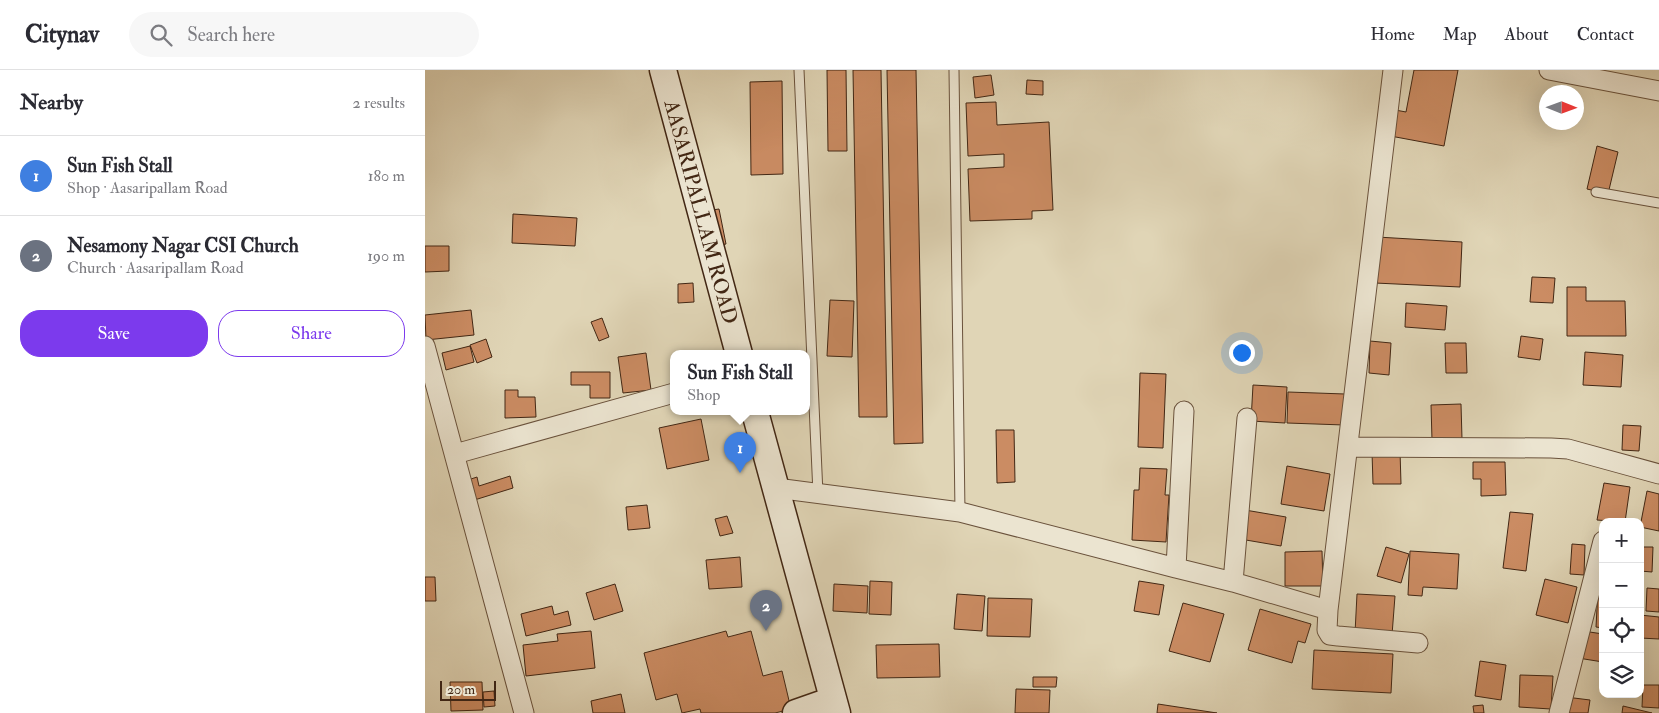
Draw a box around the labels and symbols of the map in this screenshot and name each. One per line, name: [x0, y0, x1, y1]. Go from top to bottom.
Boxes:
north arrow: [1539, 85, 1584, 130]
street label: AASARIPALLAM ROAD: [657, 96, 743, 327]
your location: [1229, 340, 1255, 366]
pin: 1: [724, 432, 756, 473]
pin: 2: [750, 590, 782, 631]
scale bar: [440, 678, 496, 701]

